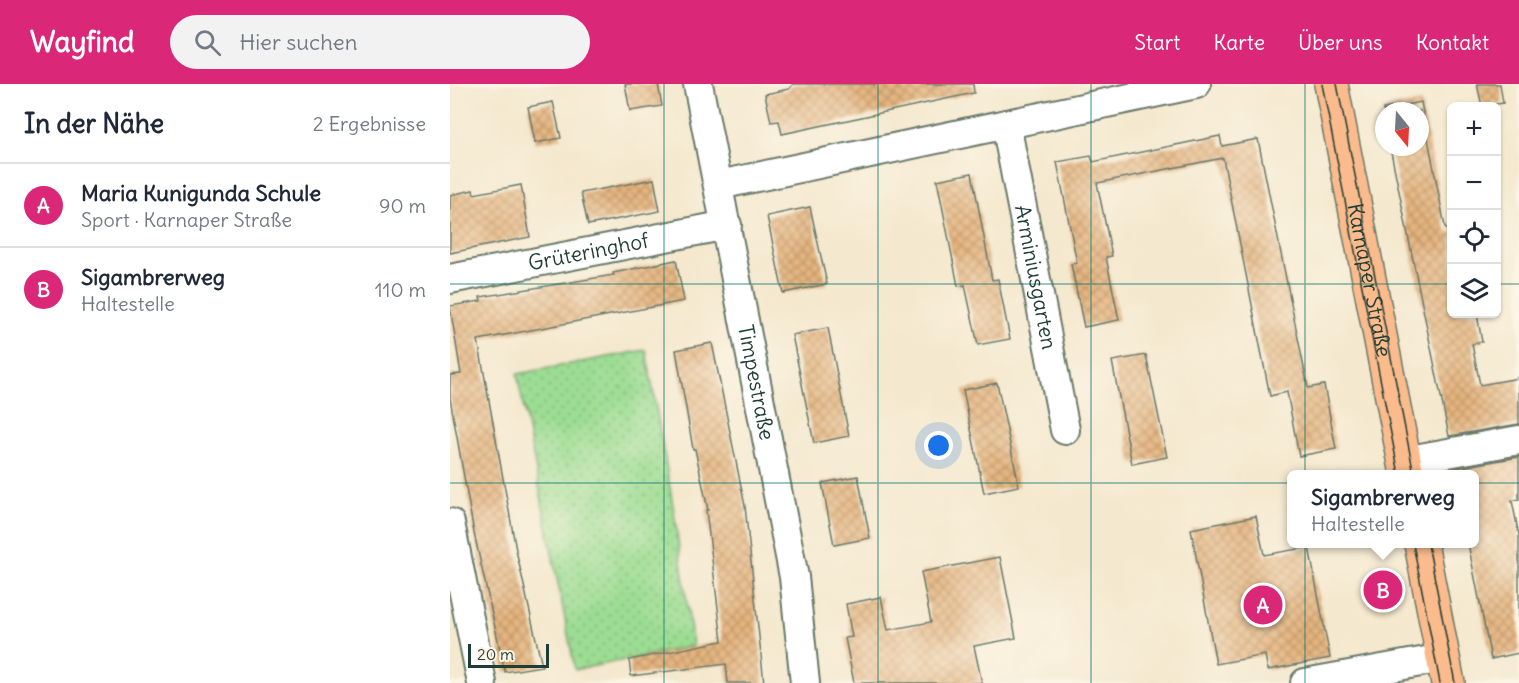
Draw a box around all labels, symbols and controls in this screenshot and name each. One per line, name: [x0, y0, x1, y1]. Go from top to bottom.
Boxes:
search box: [170, 15, 590, 69]
text: Wayfind: [30, 24, 134, 60]
icon: search: [191, 26, 224, 59]
text: Hier suchen: [239, 28, 357, 56]
text: Start: [1134, 29, 1180, 56]
text: Karte: [1213, 29, 1265, 56]
text: Über uns: [1298, 29, 1383, 56]
text: Kontakt: [1416, 29, 1489, 56]
north arrow: [1375, 102, 1429, 156]
map controls: [1447, 102, 1501, 318]
button: +: [1447, 102, 1501, 156]
text: In der Nähe: [24, 107, 164, 140]
text: 2 Ergebnisse: [313, 111, 426, 136]
button: −: [1447, 156, 1501, 210]
text: Maria Kunigunda Schule: [81, 179, 321, 207]
text: A: [37, 193, 50, 218]
text: 90 m: [379, 193, 426, 218]
street label: Karnaper Straße: [1342, 201, 1398, 359]
street label: Arminiusgarten: [1009, 203, 1063, 352]
text: Sport · Karnaper Straße: [81, 207, 292, 232]
button: locate: [1447, 210, 1501, 264]
street label: Grüteringhof: [526, 226, 652, 276]
text: Sigambrerweg: [81, 263, 225, 291]
button: layers: [1447, 264, 1501, 318]
text: B: [37, 277, 50, 302]
text: 110 m: [375, 277, 426, 302]
text: Haltestelle: [81, 291, 175, 316]
street label: Timpestraße: [732, 322, 781, 442]
your location: [924, 431, 953, 460]
popup: [1287, 470, 1479, 548]
text: Sigambrerweg: [1311, 483, 1455, 511]
text: Haltestelle: [1311, 511, 1405, 536]
pin: B: [1364, 568, 1402, 612]
pin: A: [1244, 582, 1282, 628]
scale bar: [468, 641, 549, 668]
text: 20 m: [477, 644, 514, 664]

